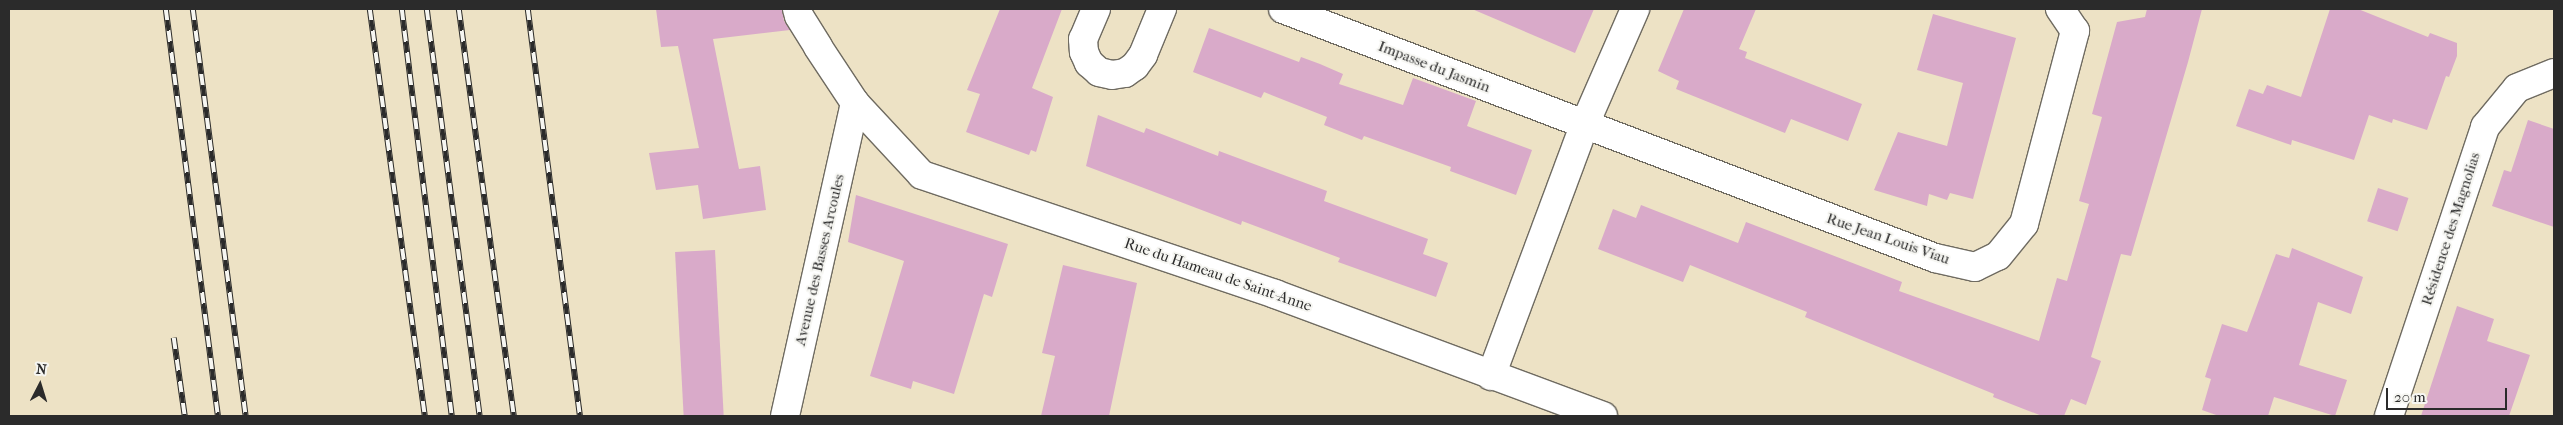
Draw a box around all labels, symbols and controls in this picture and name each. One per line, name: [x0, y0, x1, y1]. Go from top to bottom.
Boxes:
street label: Impasse du Jasmin: [1376, 37, 1492, 97]
street label: Résidence des Magnolias: [2418, 150, 2484, 308]
street label: Avenue des Basses Arcoules: [791, 172, 849, 348]
street label: Rue Jean Louis Viau: [1824, 209, 1952, 269]
street label: Rue du Hameau de Saint-Anne: [1122, 234, 1314, 316]
north arrow: [15, 360, 65, 410]
text: N: [35, 361, 47, 378]
scale bar: [2388, 378, 2509, 410]
text: 20 m: [2394, 388, 2426, 406]

